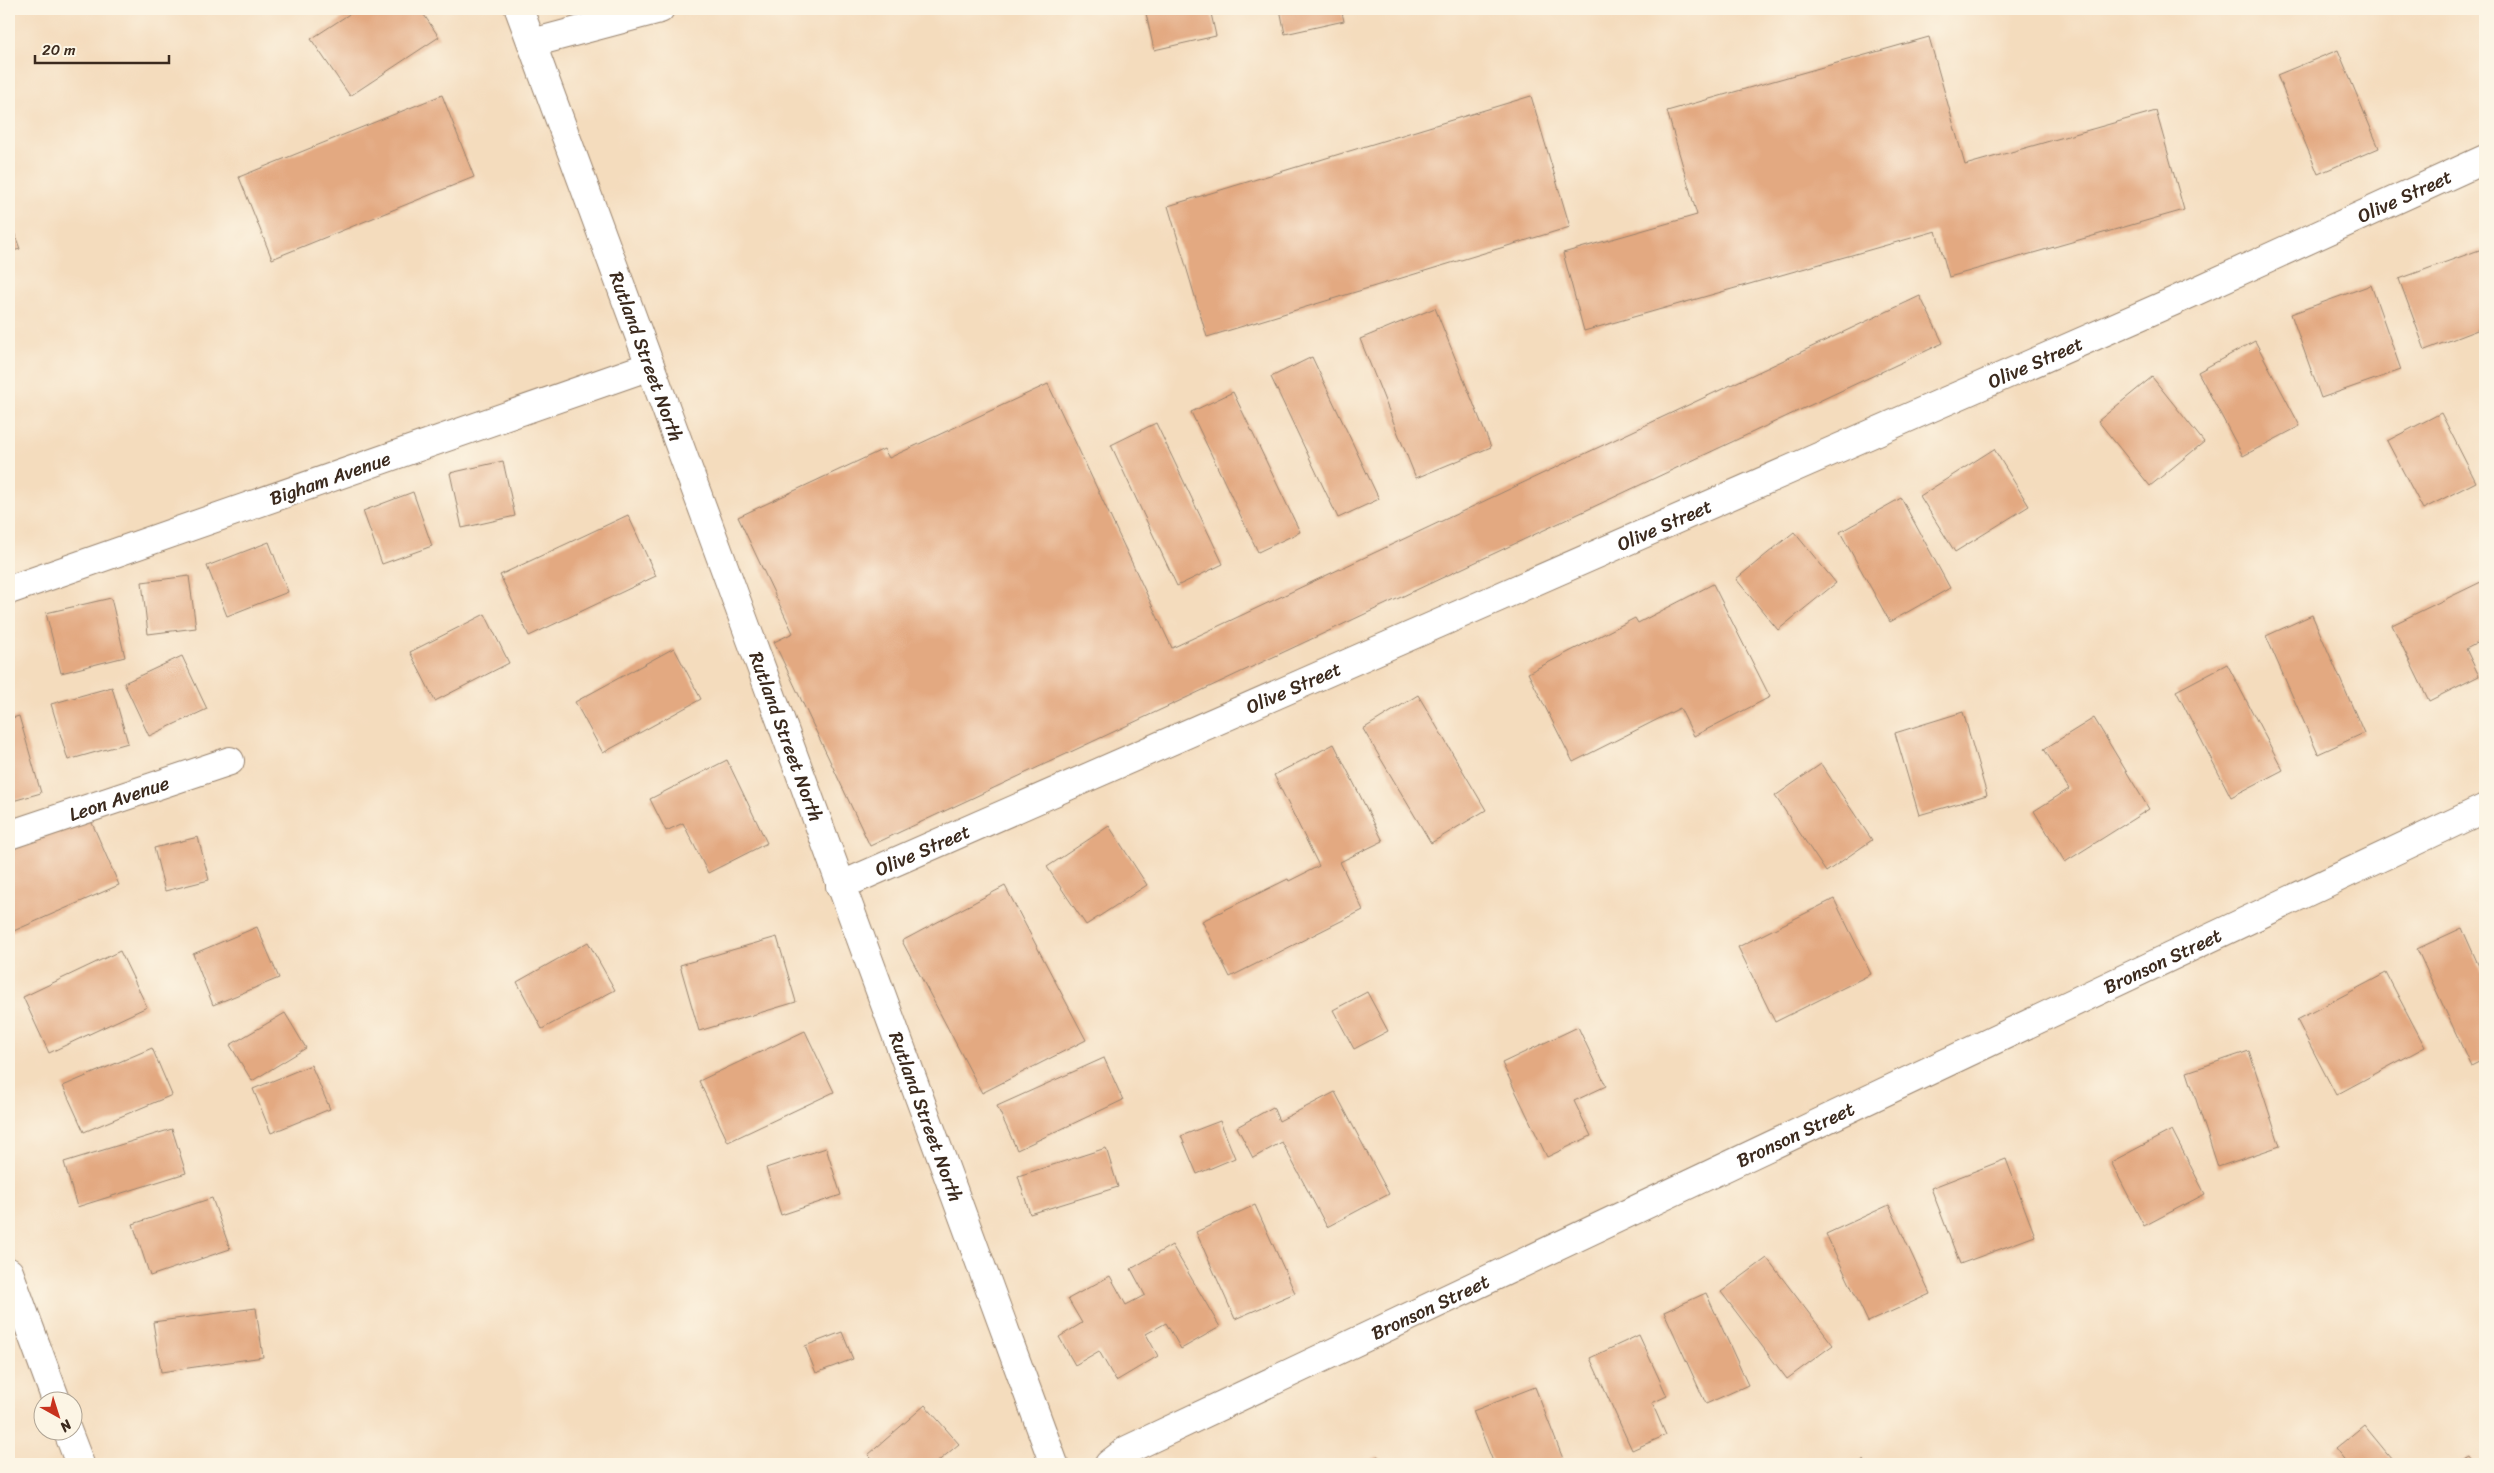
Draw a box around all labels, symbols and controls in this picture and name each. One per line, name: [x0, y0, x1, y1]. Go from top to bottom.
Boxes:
scale bar: [35, 32, 169, 64]
text: 20 m: [42, 37, 76, 63]
street label: Olive Street: [2352, 160, 2457, 232]
street label: Rutland Street North: [600, 266, 693, 446]
street label: Olive Street: [1982, 327, 2088, 397]
street label: Bigham Avenue: [265, 441, 395, 514]
street label: Olive Street: [1611, 489, 1717, 560]
street label: Rutland Street North: [740, 647, 833, 826]
street label: Olive Street: [1240, 652, 1346, 723]
street label: Leon Avenue: [64, 766, 174, 830]
street label: Olive Street: [869, 814, 975, 885]
street label: Bronson Street: [2098, 918, 2227, 1003]
street label: Rutland Street North: [880, 1027, 973, 1206]
street label: Bronson Street: [1731, 1092, 1860, 1176]
street label: Bronson Street: [1365, 1265, 1495, 1349]
north arrow: [32, 1390, 82, 1440]
text: N: [54, 1412, 78, 1439]

